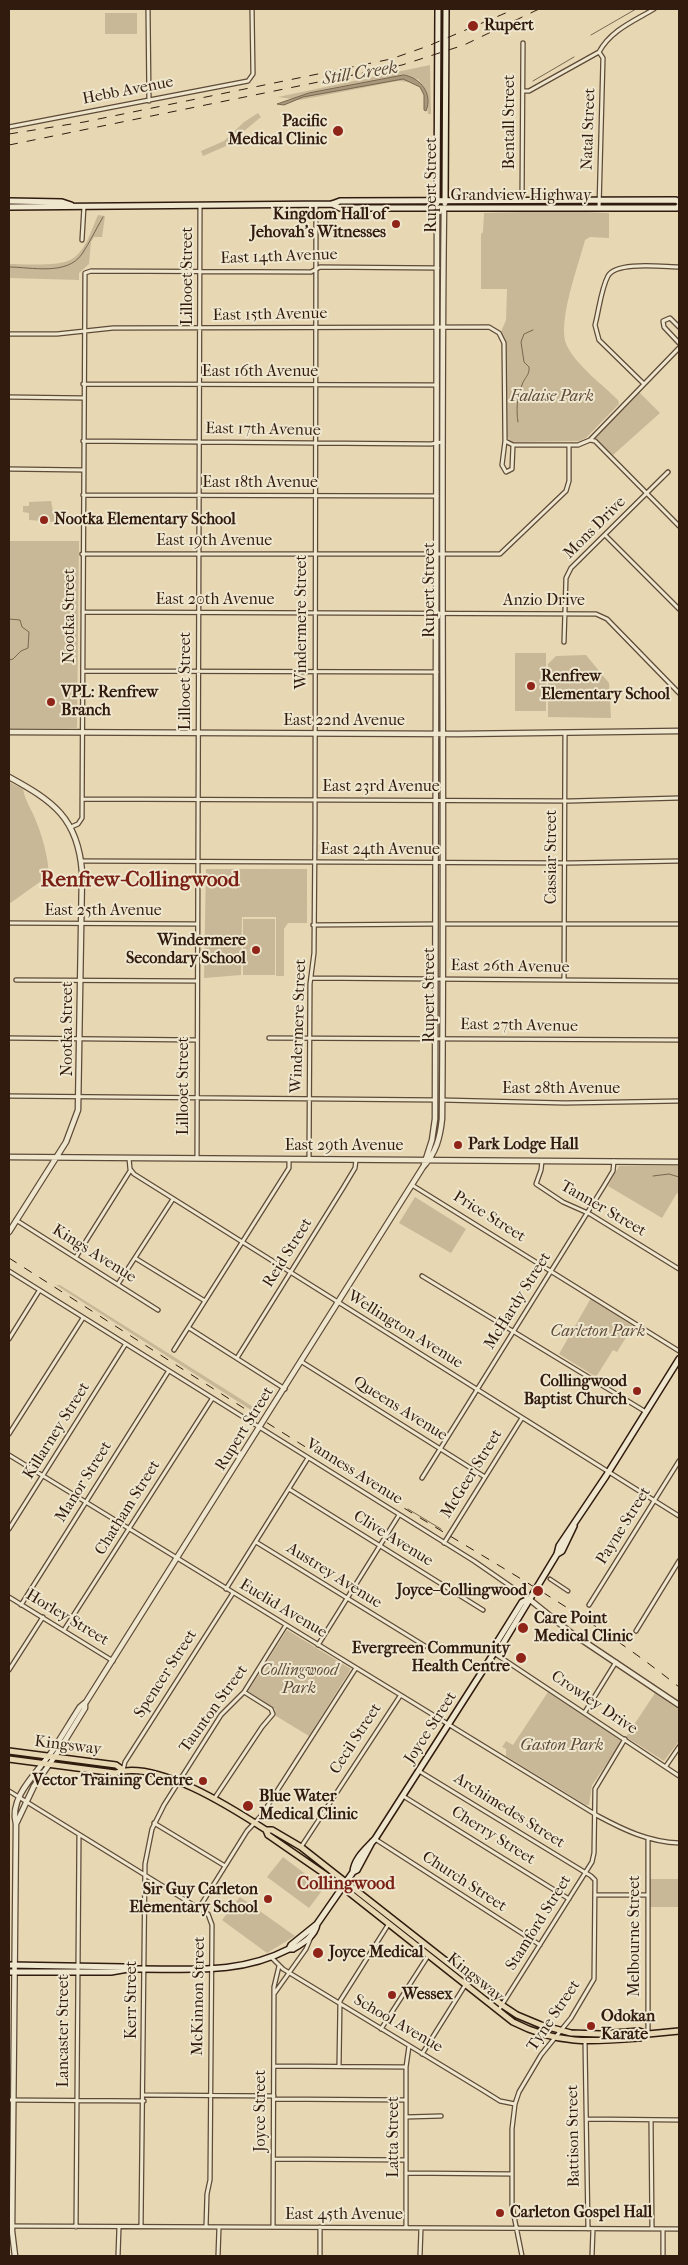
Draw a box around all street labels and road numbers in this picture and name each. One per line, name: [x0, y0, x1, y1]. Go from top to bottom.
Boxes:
street label: Hebb Avenue: [81, 73, 175, 109]
street label: Bentall Street: [500, 74, 520, 170]
street label: Natal Street: [578, 87, 600, 171]
street label: Rupert Street: [422, 137, 442, 233]
street label: Grandview Highway: [450, 186, 592, 206]
street label: Lillooet Street: [178, 227, 198, 325]
street label: East 14th Avenue: [220, 245, 338, 269]
street label: East 15th Avenue: [213, 304, 327, 326]
street label: East 16th Avenue: [202, 362, 318, 382]
street label: East 17th Avenue: [205, 419, 321, 441]
street label: East 18th Avenue: [202, 473, 318, 493]
street label: Mons Drive: [560, 493, 630, 563]
street label: East 19th Avenue: [156, 531, 272, 551]
street label: Rupert Street: [420, 542, 440, 638]
street label: Windermere Street: [292, 555, 312, 689]
street label: Nootka Street: [60, 569, 80, 663]
street label: East 20th Avenue: [155, 590, 275, 610]
street label: Anzio Drive: [503, 591, 585, 611]
street label: Lillooet Street: [176, 632, 196, 730]
street label: East 22nd Avenue: [283, 711, 405, 731]
street label: East 23rd Avenue: [322, 777, 440, 797]
street label: Cassiar Street: [542, 810, 562, 904]
street label: East 24th Avenue: [320, 840, 440, 860]
street label: East 25th Avenue: [44, 901, 162, 921]
street label: Rupert Street: [420, 947, 440, 1043]
street label: East 26th Avenue: [450, 956, 570, 978]
street label: Windermere Street: [287, 958, 311, 1094]
street label: Nootka Street: [58, 982, 78, 1076]
street label: East 27th Avenue: [460, 1015, 578, 1037]
street label: Lillooet Street: [174, 1037, 194, 1135]
street label: East 28th Avenue: [502, 1079, 620, 1099]
street label: East 29th Avenue: [285, 1136, 403, 1156]
street label: Tanner Street: [557, 1177, 649, 1241]
street label: Price Street: [449, 1187, 529, 1247]
street label: Reid Street: [259, 1215, 317, 1291]
street label: Kings Avenue: [49, 1221, 139, 1287]
street label: McHardy Street: [481, 1249, 555, 1353]
street label: Wellington Avenue: [344, 1287, 466, 1373]
street label: Queens Avenue: [349, 1372, 451, 1446]
street label: Killarney Street: [20, 1379, 94, 1483]
street label: Rupert Street: [212, 1384, 278, 1474]
street label: McGeer Street: [437, 1426, 507, 1522]
street label: Vanness Avenue: [302, 1435, 406, 1509]
street label: Manor Street: [52, 1438, 116, 1526]
street label: Chatham Street: [91, 1457, 165, 1559]
street label: Payne Street: [593, 1484, 655, 1568]
street label: Clive Avenue: [350, 1507, 436, 1571]
street label: Austrey Avenue: [283, 1539, 385, 1613]
street label: Euclid Avenue: [236, 1575, 330, 1643]
street label: Horley Street: [22, 1586, 112, 1650]
street label: Spencer Street: [130, 1626, 202, 1722]
street label: Taunton Street: [176, 1661, 252, 1757]
street label: Crowley Drive: [547, 1667, 641, 1739]
street label: Joyce Street: [401, 1688, 461, 1768]
street label: Cecil Street: [326, 1700, 386, 1778]
street label: Kingsway: [33, 1732, 103, 1760]
street label: Archimedes Street: [450, 1769, 568, 1853]
street label: Cherry Street: [447, 1803, 539, 1869]
street label: Church Street: [418, 1848, 510, 1916]
street label: Stamford Street: [502, 1872, 576, 1974]
street label: Melbourne Street: [625, 1875, 645, 1997]
street label: McKinnon Street: [188, 1936, 210, 2056]
street label: Kingsway: [443, 1949, 507, 2007]
street label: Kerr Street: [122, 1961, 142, 2039]
street label: Lancaster Street: [54, 1975, 74, 2087]
street label: Tyne Street: [523, 1977, 585, 2055]
street label: School Avenue: [350, 1991, 446, 2057]
street label: Joyce Street: [251, 2070, 271, 2152]
street label: Battison Street: [564, 2084, 584, 2188]
street label: Latta Street: [384, 2096, 404, 2178]
street label: East 45th Avenue: [285, 2205, 403, 2225]

